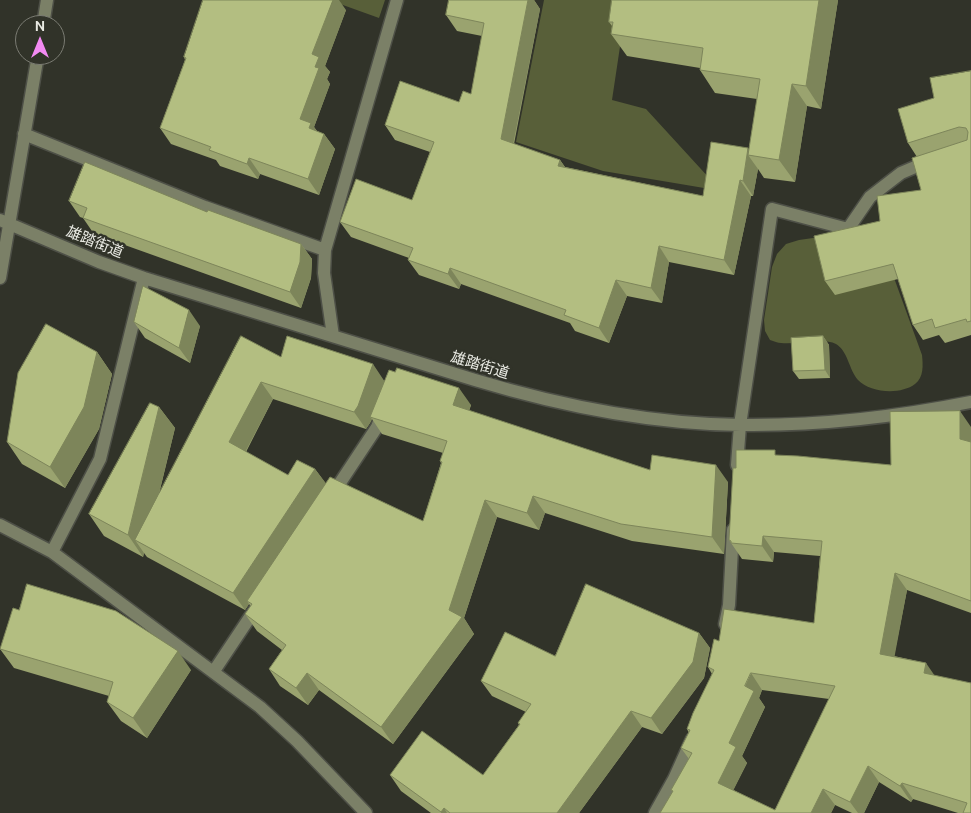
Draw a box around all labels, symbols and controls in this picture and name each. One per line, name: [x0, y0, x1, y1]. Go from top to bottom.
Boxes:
north arrow: [15, 15, 65, 65]
text: N: [35, 18, 45, 34]
street label: 雄踏街道: [64, 222, 126, 262]
street label: 雄踏街道: [449, 348, 511, 382]

